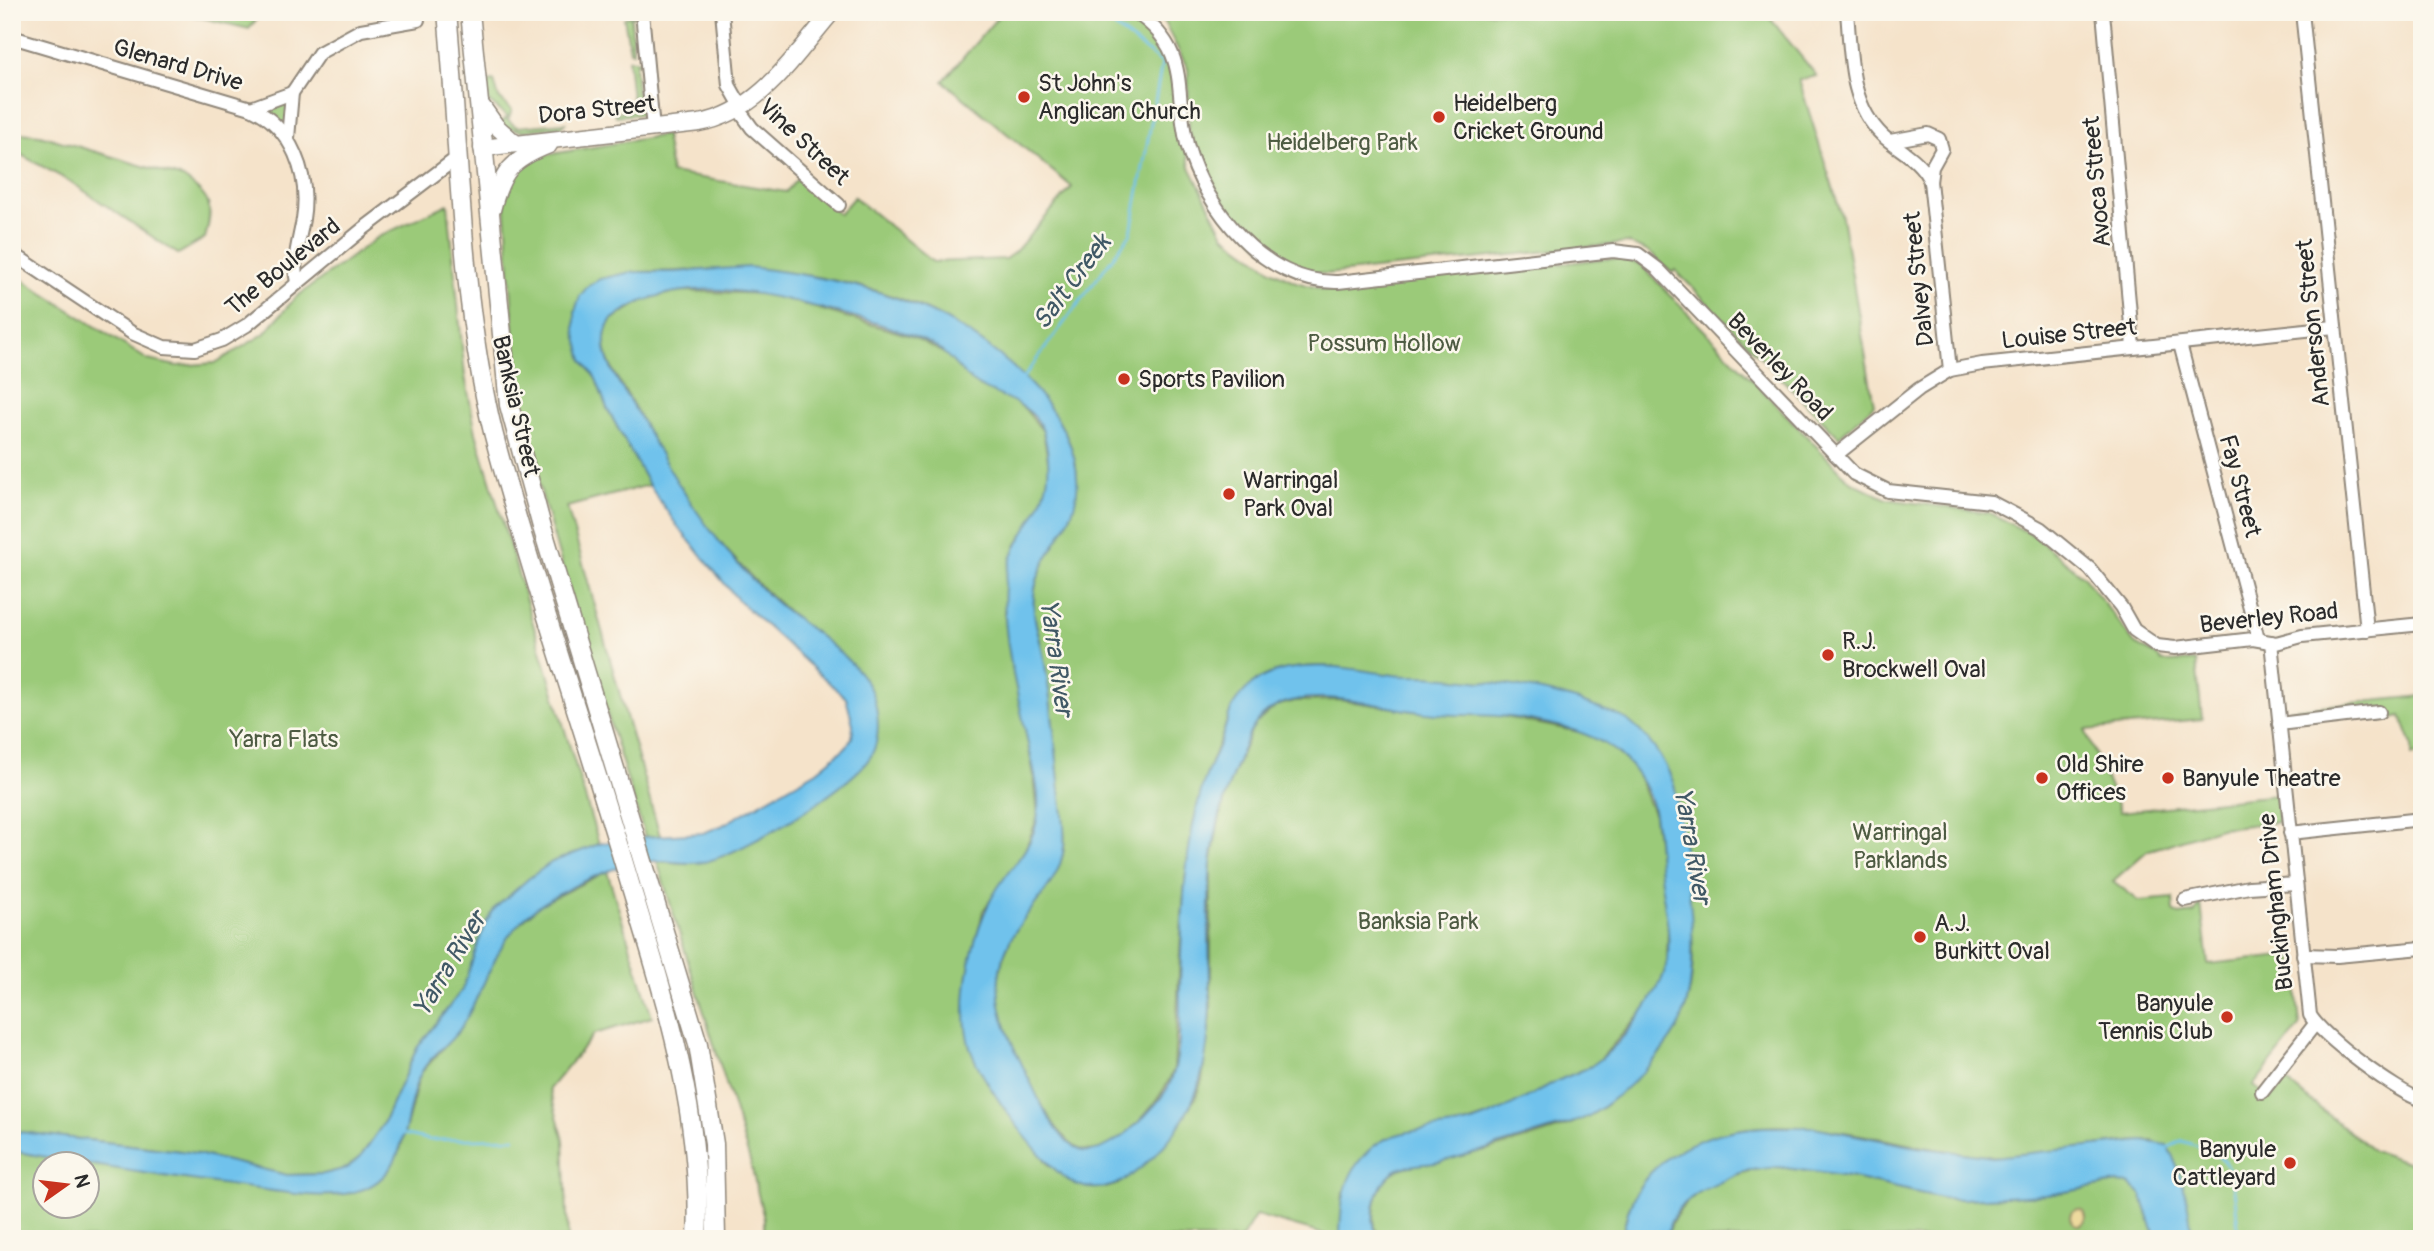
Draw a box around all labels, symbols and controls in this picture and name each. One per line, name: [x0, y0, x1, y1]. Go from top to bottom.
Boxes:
street label: Glenard Drive: [110, 33, 246, 97]
place label: St John's Anglican Church: [1038, 69, 1201, 126]
street label: Dora Street: [537, 89, 657, 131]
marker: St John's Anglican Church: [1016, 89, 1032, 105]
place label: Heidelberg Cricket Ground: [1453, 89, 1604, 146]
street label: Vine Street: [752, 92, 856, 192]
marker: Heidelberg Cricket Ground: [1431, 109, 1447, 125]
street label: Avoca Street: [2077, 115, 2117, 249]
park label: Heidelberg Park: [1266, 128, 1418, 157]
street label: Dalvey Street: [1897, 210, 1940, 348]
street label: The Boulevard: [220, 212, 346, 322]
water label: Salt Creek: [1026, 226, 1119, 336]
street label: Anderson Street: [2290, 237, 2336, 408]
street label: Beverley Road: [1721, 307, 1839, 427]
street label: Louise Street: [2000, 312, 2138, 356]
park label: Possum Hollow: [1307, 329, 1461, 358]
street label: Banksia Street: [486, 333, 546, 480]
place label: Sports Pavilion: [1138, 365, 1285, 394]
marker: Sports Pavilion: [1116, 371, 1132, 387]
street label: Fay Street: [2212, 432, 2268, 541]
place label: Warringal Park Oval: [1243, 466, 1338, 523]
marker: Warringal Park Oval: [1221, 486, 1237, 502]
street label: Beverley Road: [2198, 596, 2340, 640]
water label: Yarra River: [1032, 598, 1080, 722]
place label: R.J. Brockwell Oval: [1842, 627, 1986, 684]
marker: R.J. Brockwell Oval: [1820, 647, 1836, 663]
park label: Yarra Flats: [229, 725, 339, 754]
place label: Old Shire Offices: [2056, 750, 2144, 807]
place label: Banyule Theatre: [2182, 764, 2341, 793]
marker: Old Shire Offices: [2034, 770, 2050, 786]
marker: Banyule Theatre: [2160, 770, 2176, 786]
water label: Yarra River: [1666, 786, 1719, 910]
street label: Buckingham Drive: [2252, 812, 2300, 992]
park label: Warringal Parklands: [1852, 818, 1948, 875]
water label: Yarra River: [406, 903, 496, 1022]
park label: Banksia Park: [1357, 907, 1479, 936]
place label: A.J. Burkitt Oval: [1934, 909, 2050, 966]
marker: A.J. Burkitt Oval: [1912, 929, 1928, 945]
place label: Banyule Tennis Club: [2098, 989, 2213, 1046]
marker: Banyule Tennis Club: [2219, 1009, 2235, 1025]
place label: Banyule Cattleyard: [2173, 1135, 2276, 1192]
north arrow: [32, 1150, 102, 1220]
marker: Banyule Cattleyard: [2282, 1155, 2298, 1171]
text: N: [68, 1172, 95, 1190]

